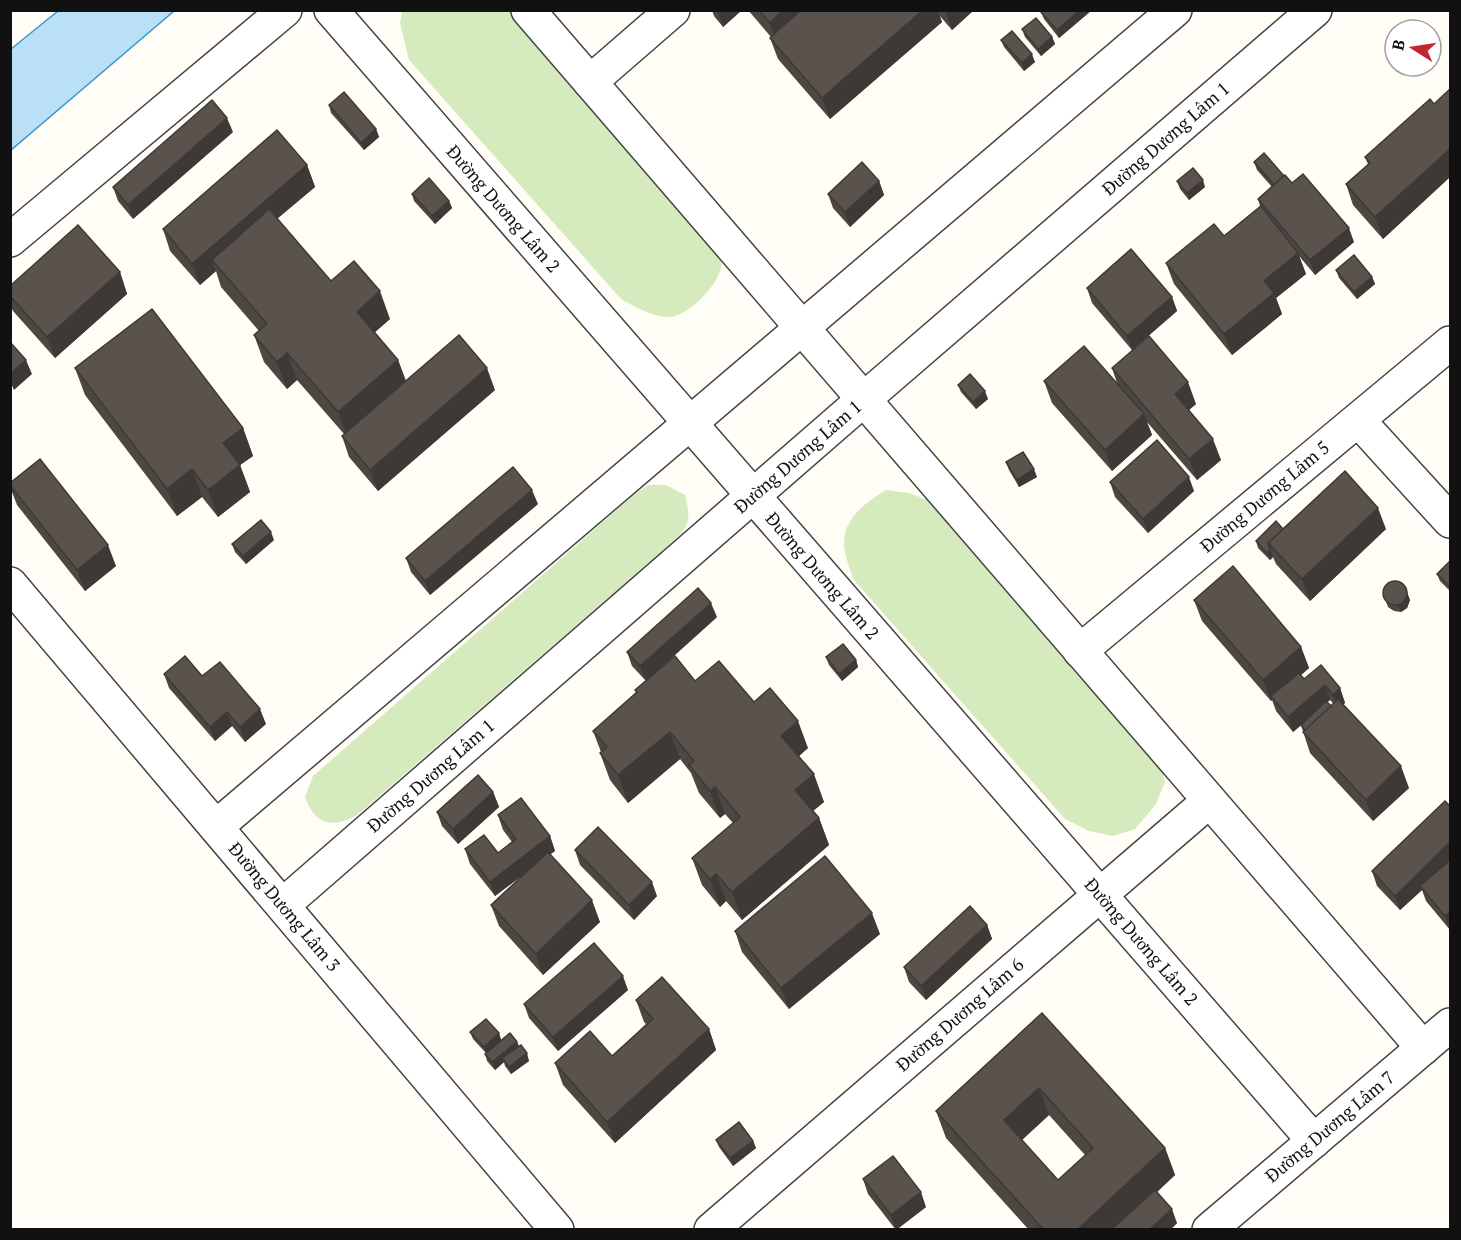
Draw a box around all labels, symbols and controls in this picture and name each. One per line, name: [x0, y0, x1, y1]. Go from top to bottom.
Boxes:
north arrow: [1383, 18, 1443, 78]
text: B: [1386, 38, 1410, 52]
street label: Đường Dương Lâm 1: [1096, 76, 1234, 200]
street label: Đường Dương Lâm 2: [442, 139, 566, 277]
street label: Đường Dương Lâm 1: [728, 394, 866, 518]
street label: Đường Dương Lâm 5: [1195, 435, 1334, 557]
street label: Đường Dương Lâm 2: [761, 506, 885, 644]
street label: Đường Dương Lâm 1: [361, 713, 499, 837]
street label: Đường Dương Lâm 3: [224, 837, 346, 976]
street label: Đường Dương Lâm 2: [1080, 872, 1204, 1010]
street label: Đường Dương Lâm 6: [890, 952, 1028, 1076]
street label: Đường Dương Lâm 7: [1260, 1065, 1399, 1187]

